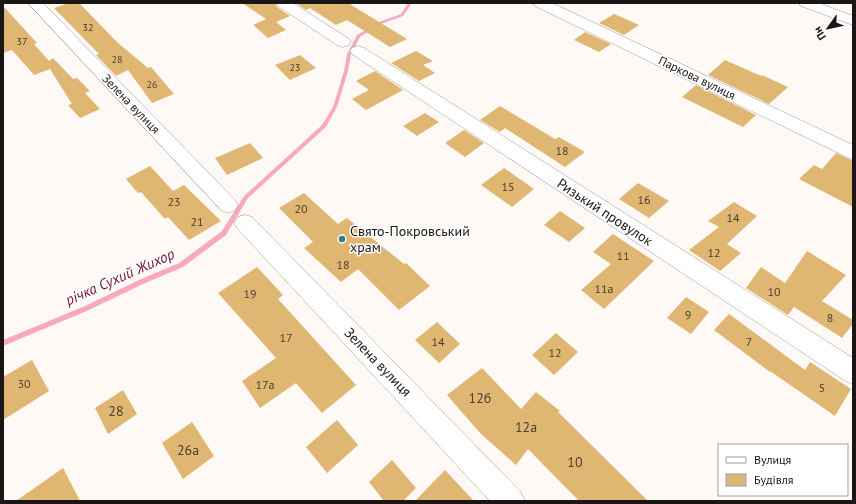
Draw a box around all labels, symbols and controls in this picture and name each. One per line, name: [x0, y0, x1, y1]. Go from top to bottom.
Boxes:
north arrow: [808, 8, 848, 48]
house number: 32: [83, 21, 93, 34]
text: Пн: [810, 24, 829, 43]
house number: 37: [17, 35, 27, 48]
street label: Паркова вулиця: [656, 52, 738, 103]
house number: 28: [112, 53, 122, 66]
house number: 23: [290, 61, 300, 74]
street label: Зелена вулиця: [99, 71, 163, 136]
house number: 26: [147, 78, 157, 91]
house number: 18: [555, 143, 569, 158]
street label: Ризький провулок: [554, 174, 656, 250]
house number: 15: [501, 179, 515, 194]
house number: 16: [637, 192, 651, 207]
house number: 23: [167, 194, 181, 209]
house number: 20: [294, 201, 308, 216]
house number: 14: [726, 210, 740, 225]
house number: 21: [190, 214, 204, 229]
place label: Свято-Покровський храм: [350, 222, 470, 256]
marker: Свято-Покровський храм: [337, 234, 347, 244]
water label: річка Сухий Жихор: [61, 244, 178, 310]
house number: 12: [707, 245, 721, 260]
house number: 11: [616, 248, 630, 263]
house number: 18: [336, 257, 350, 272]
house number: 11а: [594, 281, 614, 296]
house number: 10: [767, 284, 781, 299]
house number: 19: [243, 286, 257, 301]
house number: 9: [685, 307, 691, 322]
house number: 8: [827, 310, 833, 325]
street label: Зелена вулиця: [341, 324, 415, 400]
house number: 17: [279, 330, 293, 345]
house number: 14: [431, 334, 445, 349]
house number: 7: [746, 334, 752, 349]
house number: 12: [548, 345, 562, 360]
house number: 30: [17, 376, 31, 391]
house number: 17а: [255, 377, 275, 392]
house number: 5: [819, 380, 825, 395]
house number: 12б: [469, 389, 491, 407]
house number: 28: [108, 402, 124, 420]
house number: 12а: [515, 418, 537, 436]
house number: 26а: [177, 441, 199, 459]
legend: [718, 444, 848, 496]
text: Вулиця: [754, 452, 791, 467]
house number: 10: [567, 453, 583, 471]
text: Будівля: [754, 472, 793, 487]

